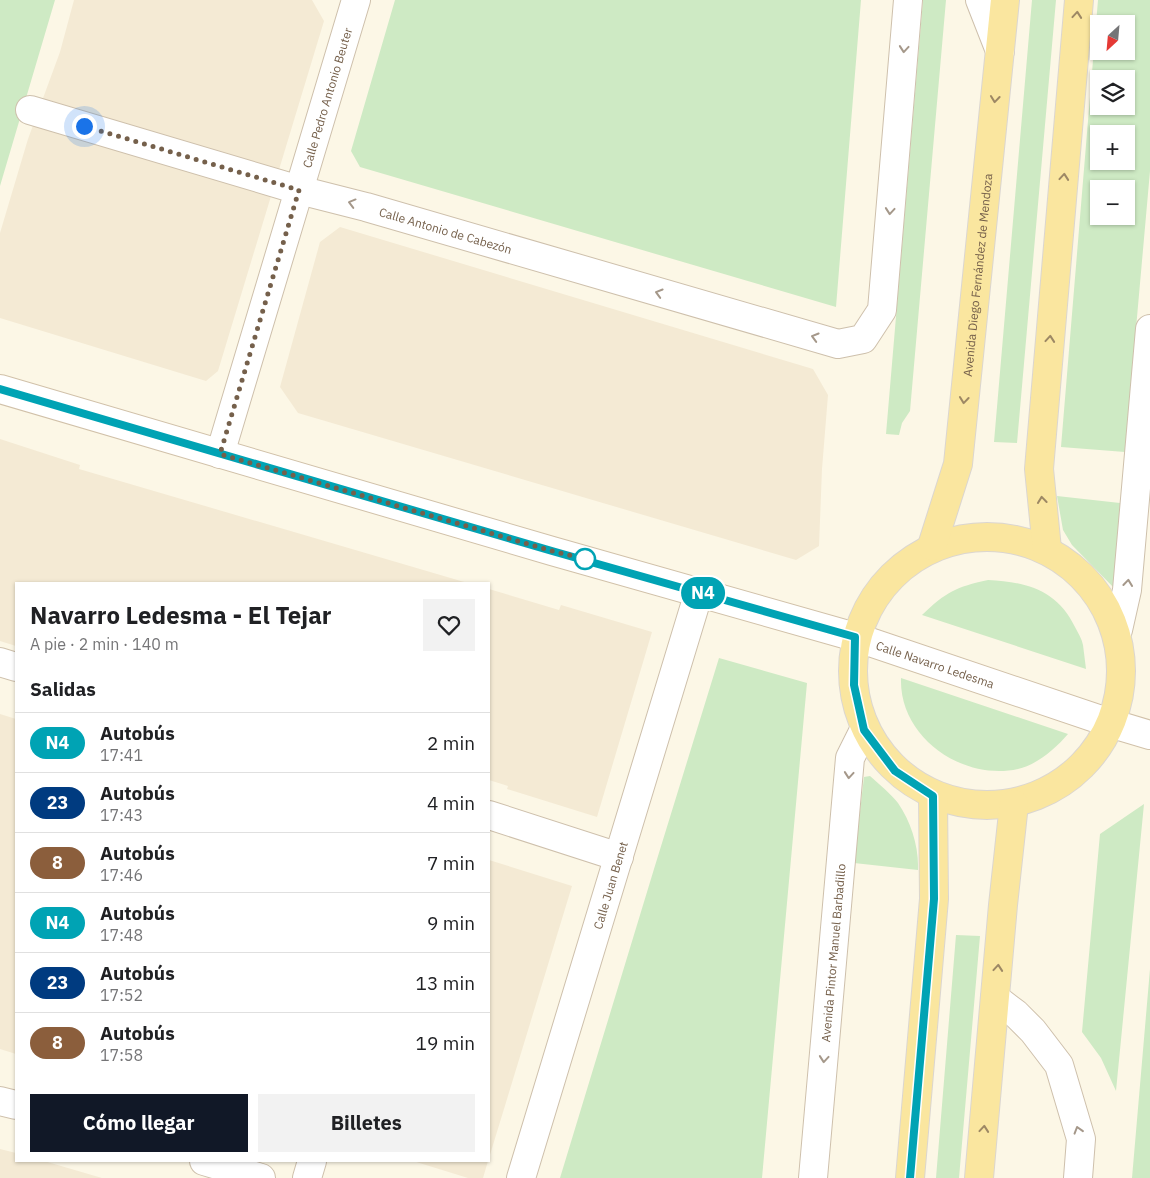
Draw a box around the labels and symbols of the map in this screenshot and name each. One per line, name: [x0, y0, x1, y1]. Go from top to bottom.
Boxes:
one-way arrow: [1072, 10, 1083, 18]
north arrow: [1090, 15, 1135, 60]
street label: Calle Pedro Antonio Beuter: [299, 25, 355, 170]
one-way arrow: [899, 45, 910, 53]
one-way arrow: [990, 95, 1001, 103]
your location: [72, 114, 97, 139]
street label: Avenida Diego Fernández de Mendoza: [959, 172, 995, 377]
one-way arrow: [1058, 172, 1069, 180]
one-way arrow: [347, 198, 356, 209]
street label: Calle Antonio de Cabezón: [377, 204, 514, 256]
one-way arrow: [885, 207, 896, 215]
one-way arrow: [655, 288, 663, 299]
one-way arrow: [812, 333, 820, 343]
one-way arrow: [1044, 334, 1055, 342]
one-way arrow: [959, 396, 970, 404]
one-way arrow: [1037, 496, 1048, 504]
unlabelled marker: [574, 548, 596, 570]
line badge: N4: [680, 577, 726, 609]
one-way arrow: [1122, 578, 1133, 586]
street label: Calle Navarro Ledesma: [874, 637, 997, 691]
one-way arrow: [843, 771, 854, 779]
street label: Calle Juan Benet: [590, 840, 630, 931]
street label: Avenida Pintor Manuel Barbadillo: [818, 863, 848, 1043]
one-way arrow: [992, 963, 1003, 971]
one-way arrow: [818, 1055, 829, 1063]
one-way arrow: [978, 1125, 989, 1133]
one-way arrow: [1074, 1126, 1084, 1134]

